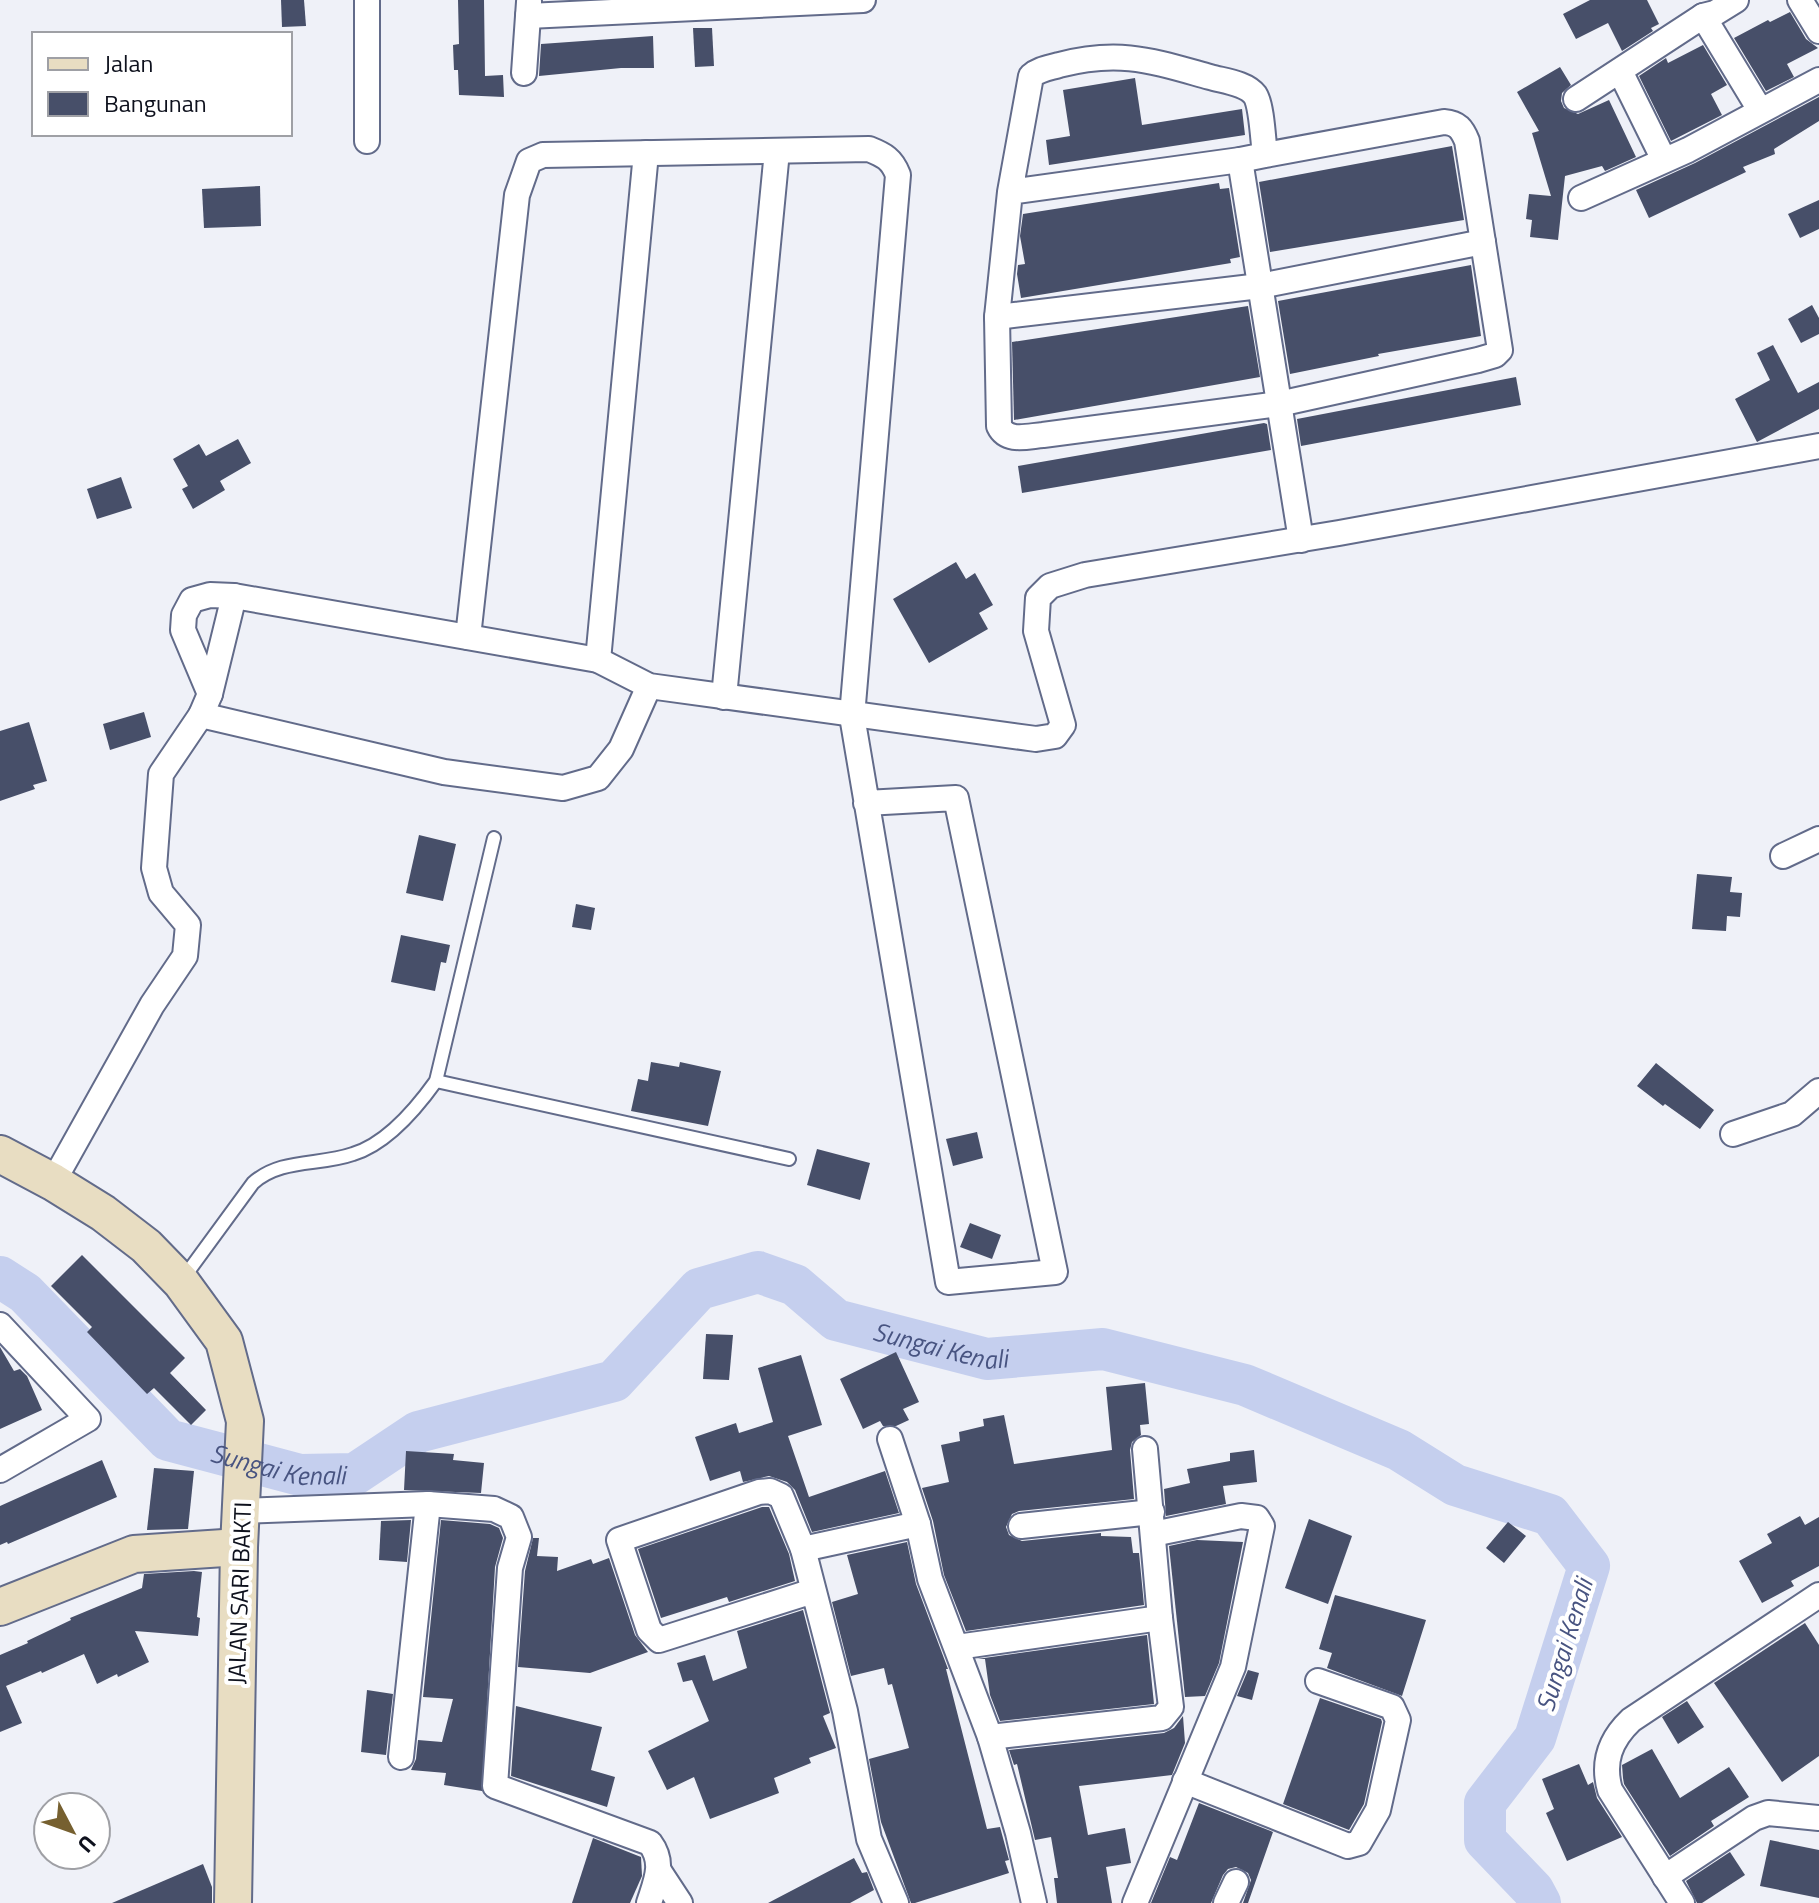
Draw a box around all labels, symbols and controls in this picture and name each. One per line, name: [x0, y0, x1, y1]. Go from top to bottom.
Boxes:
legend: [32, 32, 292, 136]
text: Jalan: [104, 45, 153, 81]
text: Bangunan: [104, 85, 207, 121]
water label: Sungai Kenali: [869, 1311, 1011, 1379]
water label: Sungai Kenali: [206, 1433, 348, 1495]
street label: JALAN SARI BAKTI: [218, 1501, 260, 1685]
water label: Sungai Kenali: [1525, 1571, 1603, 1716]
north arrow: [32, 1791, 112, 1871]
text: U: [70, 1828, 105, 1861]

